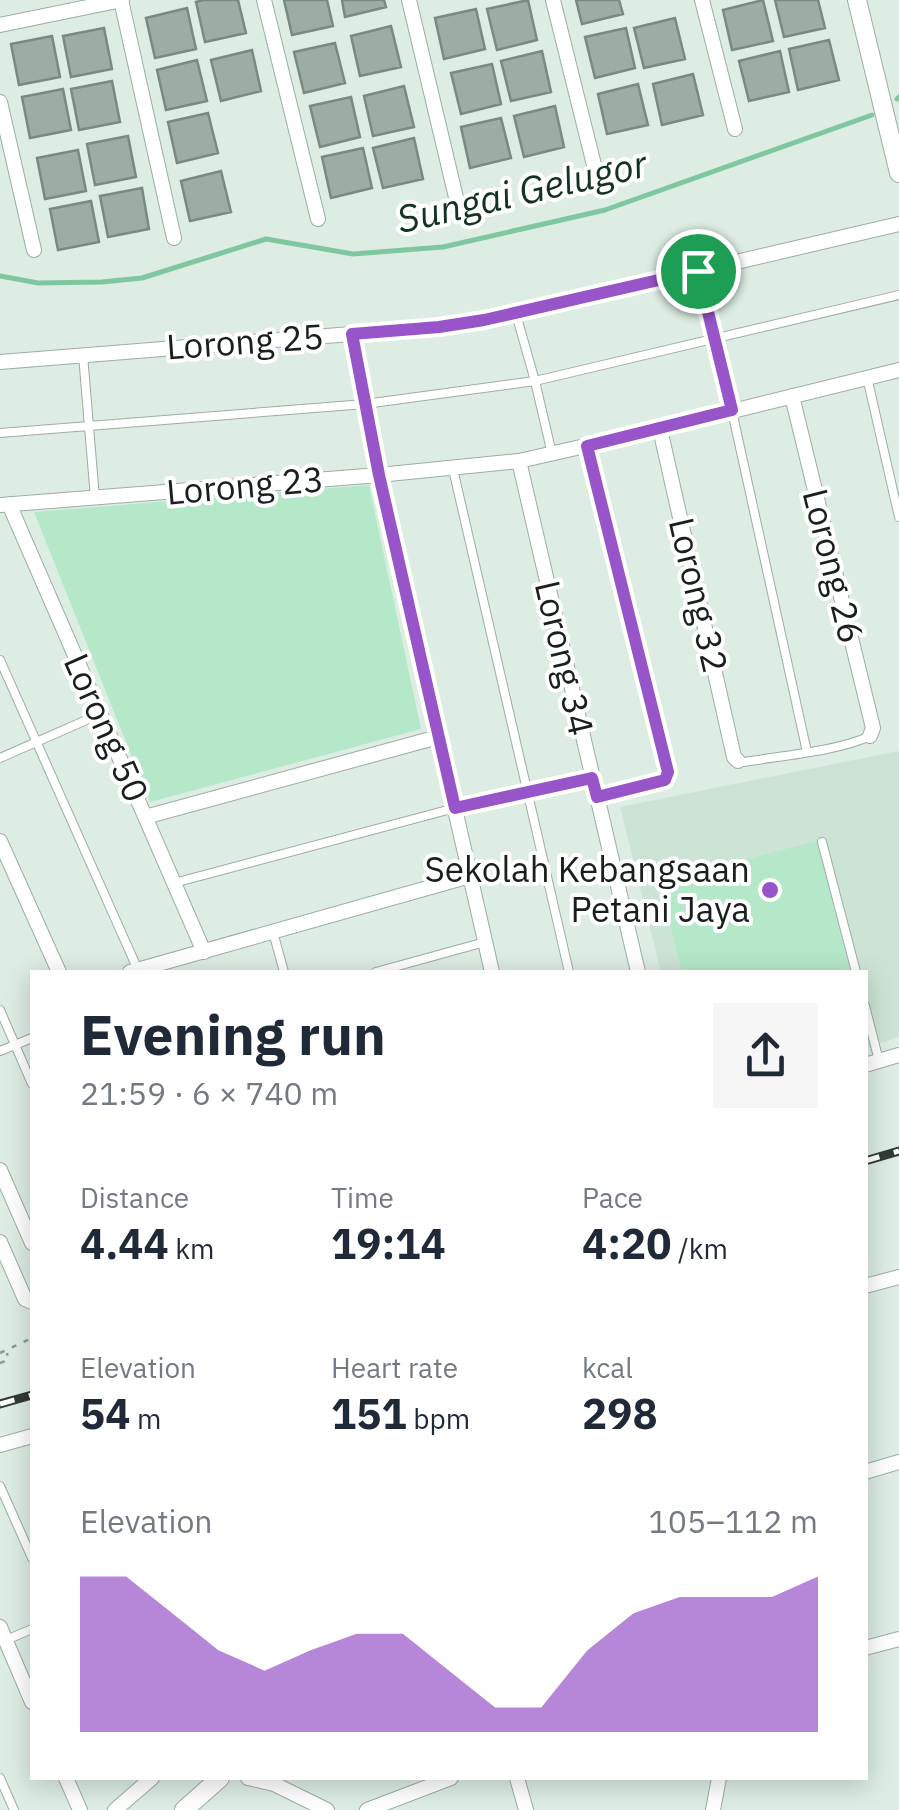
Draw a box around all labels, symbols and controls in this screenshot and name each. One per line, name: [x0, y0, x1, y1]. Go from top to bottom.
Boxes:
water label: Sungai Gelugor: [392, 138, 653, 243]
pin: [656, 229, 741, 314]
icon: arrive: [671, 244, 726, 299]
street label: Lorong 25: [165, 313, 325, 369]
street label: Lorong 23: [164, 455, 325, 515]
street label: Lorong 26: [793, 484, 875, 648]
street label: Lorong 32: [659, 513, 739, 677]
street label: Lorong 34: [525, 576, 605, 740]
street label: Lorong 50: [54, 646, 160, 809]
place label: Sekolah Kebangsaan Petani Jaya: [424, 846, 750, 932]
marker: Sekolah Kebangsaan Petani Jaya: [759, 879, 781, 901]
text: Evening run: [80, 999, 386, 1070]
button: share: [713, 1003, 818, 1108]
text: 21:59 · 6 × 740 m: [80, 1072, 338, 1114]
text: Distance: [80, 1179, 189, 1216]
text: Time: [331, 1179, 394, 1216]
text: Pace: [582, 1179, 643, 1216]
text: 4.44: [80, 1216, 169, 1271]
text: 19:14: [331, 1216, 446, 1271]
text: 4:20: [582, 1216, 671, 1271]
text: km: [169, 1230, 214, 1267]
text: /km: [671, 1230, 728, 1267]
text: Elevation: [80, 1349, 196, 1386]
text: Heart rate: [331, 1349, 458, 1386]
text: kcal: [582, 1349, 633, 1386]
text: 54: [80, 1386, 130, 1441]
text: 151: [331, 1386, 407, 1441]
text: 298: [582, 1386, 658, 1441]
text: m: [130, 1400, 161, 1437]
text: bpm: [407, 1400, 470, 1437]
text: Elevation: [80, 1500, 213, 1542]
text: 105–112 m: [648, 1500, 818, 1542]

